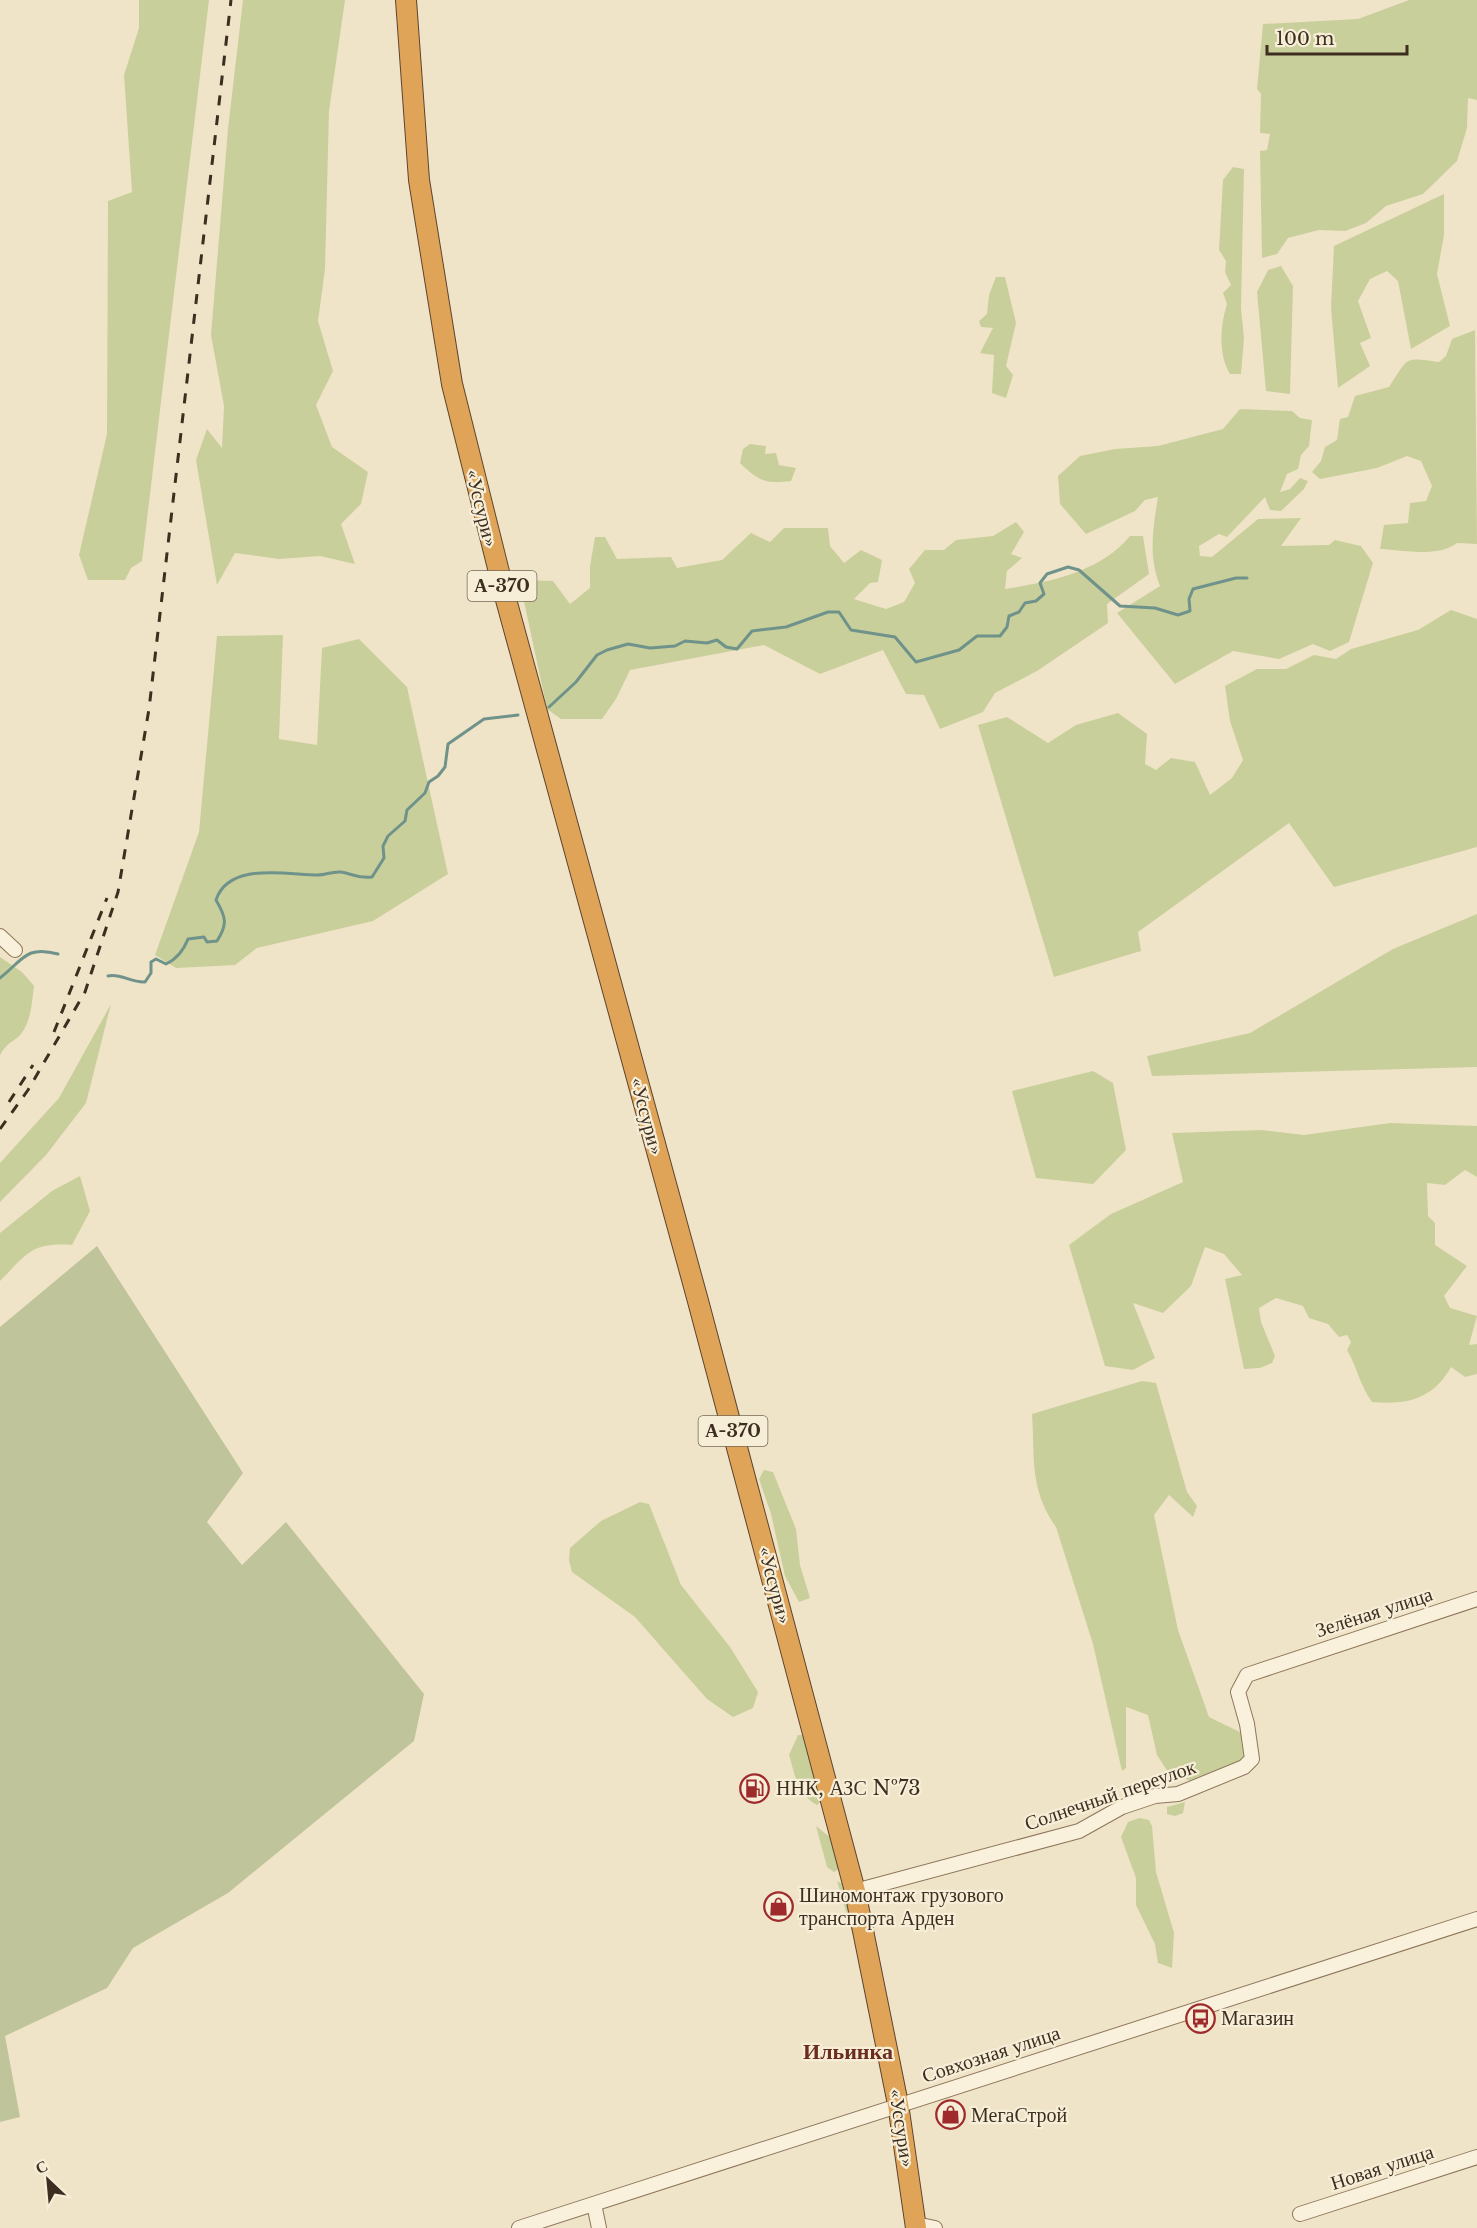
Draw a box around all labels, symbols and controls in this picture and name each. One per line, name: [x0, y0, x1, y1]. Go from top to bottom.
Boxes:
scale bar: [1267, 18, 1406, 56]
text: 100 m: [1276, 28, 1334, 50]
street label: «Уссури»: [461, 467, 503, 549]
road number: А-370: [468, 571, 536, 601]
street label: «Уссури»: [625, 1074, 669, 1158]
road number: А-370: [698, 1416, 768, 1446]
street label: «Уссури»: [753, 1543, 797, 1627]
street label: Зелёная улица: [1312, 1582, 1436, 1642]
street label: Солнечный переулок: [1021, 1754, 1199, 1836]
fuel station icon: ННК, АЗС №73: [739, 1772, 771, 1804]
place label: ННК, АЗС №73: [776, 1776, 921, 1800]
place label: Шиномонтаж грузового транспорта Арден: [799, 1883, 1004, 1930]
shop icon: Шиномонтаж грузового транспорта Арден: [762, 1891, 794, 1923]
bus stop icon: Магазин: [1184, 2002, 1216, 2034]
place label: Магазин: [1221, 2006, 1294, 2030]
street label: Совхозная улица: [919, 2020, 1063, 2088]
district label: Ильинка: [803, 2038, 893, 2065]
street label: «Уссури»: [884, 2087, 920, 2169]
shop icon: МегаСтрой: [934, 2099, 966, 2131]
place label: МегаСтрой: [971, 2103, 1068, 2127]
street label: Новая улица: [1327, 2139, 1437, 2195]
north arrow: [18, 2150, 78, 2210]
text: С: [32, 2155, 51, 2178]

